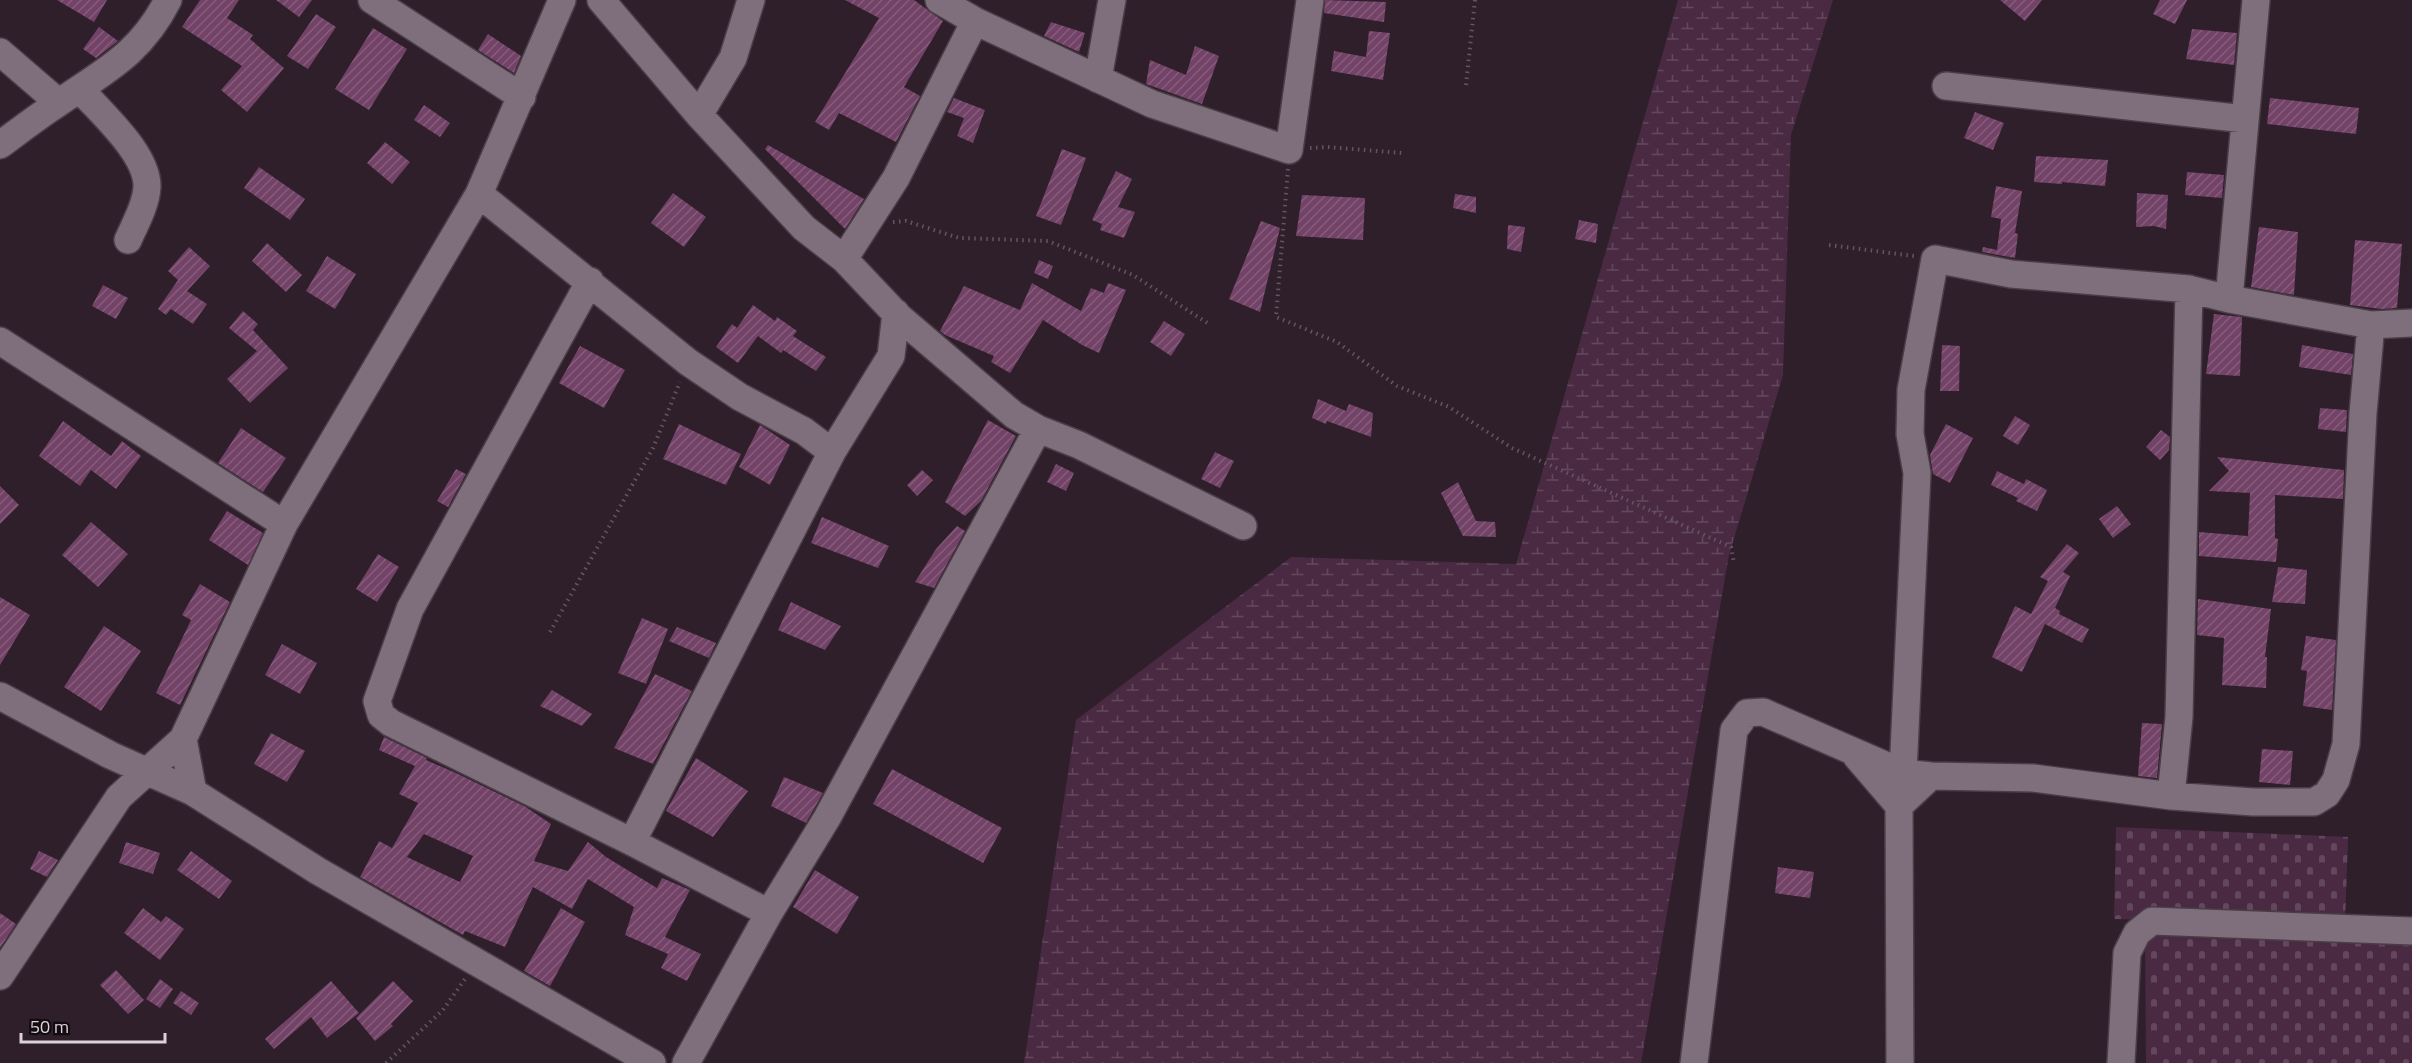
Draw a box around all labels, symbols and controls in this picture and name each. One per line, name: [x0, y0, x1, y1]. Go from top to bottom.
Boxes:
scale bar: [21, 1006, 165, 1044]
text: 50 m: [30, 1013, 69, 1040]

